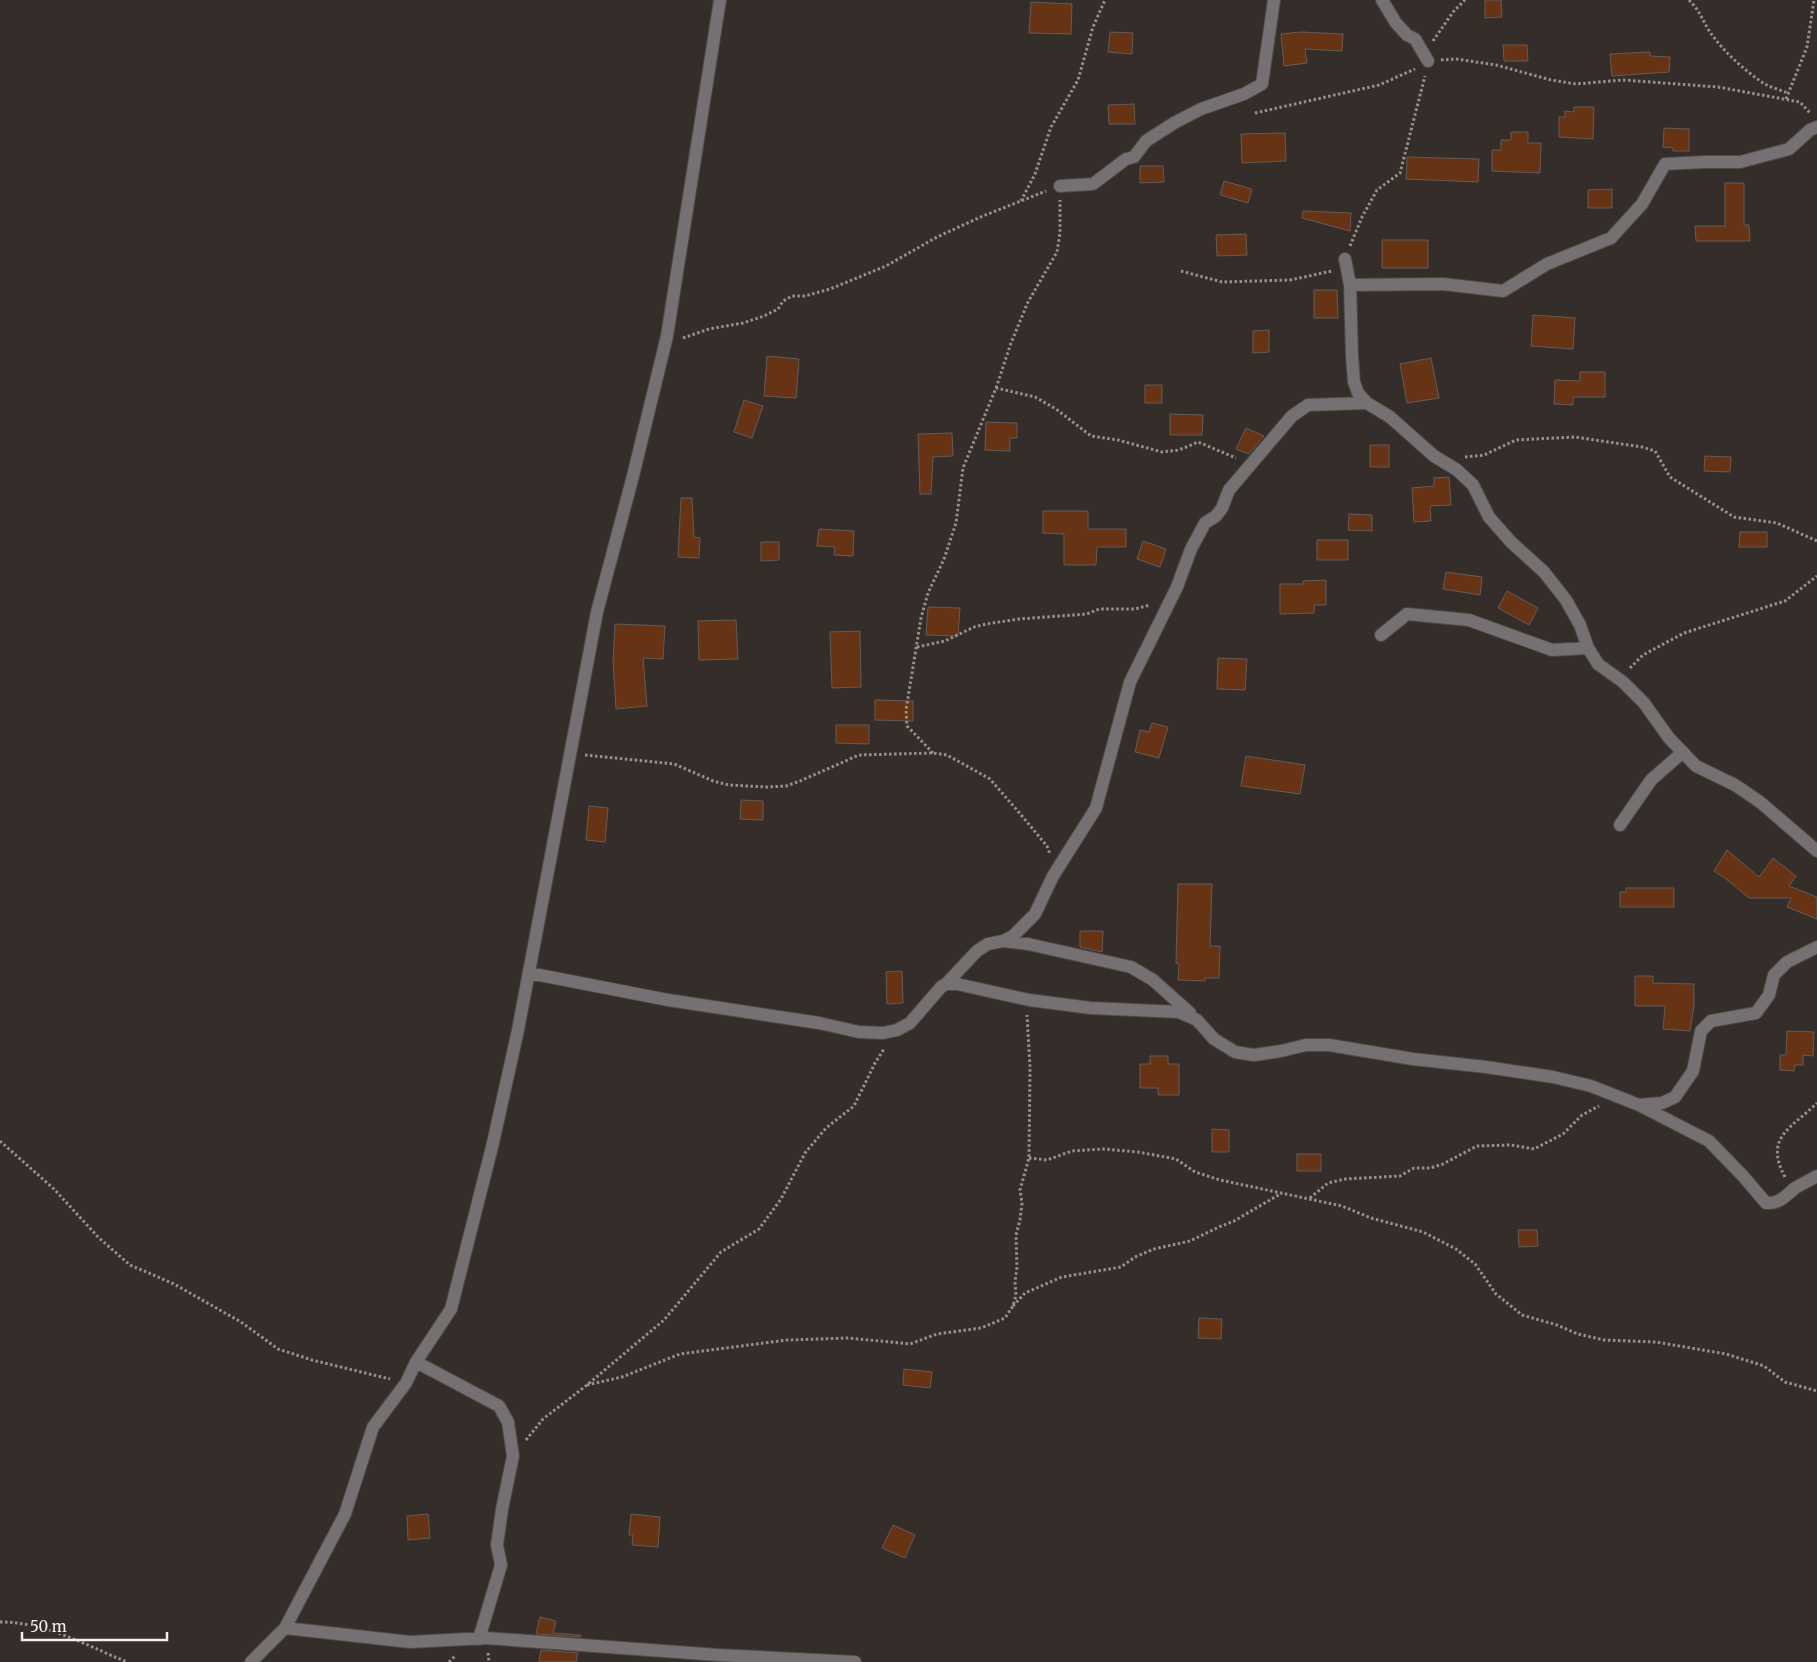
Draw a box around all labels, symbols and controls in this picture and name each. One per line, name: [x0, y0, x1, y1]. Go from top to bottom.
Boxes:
scale bar: [22, 1610, 168, 1642]
text: 50 m: [30, 1617, 67, 1636]

